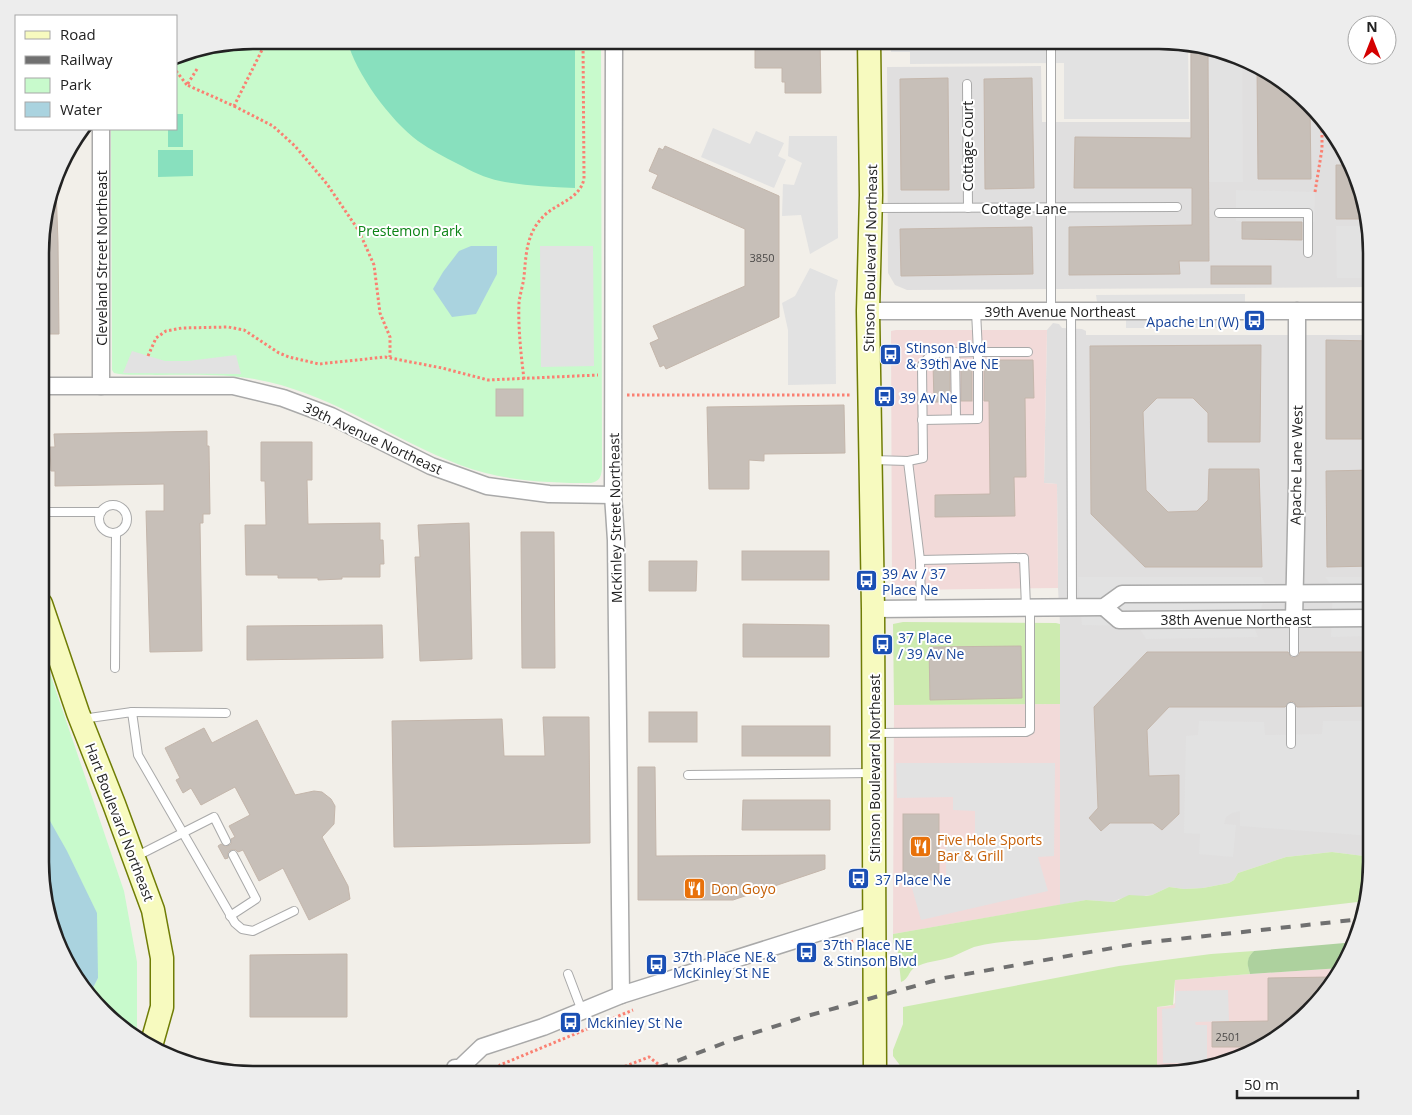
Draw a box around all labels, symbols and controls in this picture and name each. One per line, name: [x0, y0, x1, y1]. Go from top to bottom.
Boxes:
legend: [15, 15, 178, 130]
north arrow: [1347, 15, 1397, 65]
text: N: [1366, 17, 1378, 36]
text: Road: [60, 24, 96, 44]
text: Railway: [60, 49, 113, 69]
text: Park: [60, 74, 91, 94]
text: Water: [60, 99, 102, 119]
street label: Cottage Court: [958, 101, 977, 191]
street label: Stinson Boulevard Northeast: [859, 164, 881, 352]
street label: Cleveland Street Northeast: [92, 170, 111, 346]
street label: Cottage Lane: [981, 199, 1067, 218]
park label: Prestemon Park: [358, 221, 463, 240]
house number: 3850: [749, 250, 775, 265]
street label: 39th Avenue Northeast: [984, 302, 1136, 321]
bus stop icon: Apache Ln (W): [1243, 309, 1267, 333]
place label: Apache Ln (W): [1146, 312, 1239, 331]
place label: Stinson Blvd & 39th Ave NE: [906, 338, 999, 373]
bus stop icon: Stinson Blvd & 39th Ave NE: [878, 343, 902, 367]
bus stop icon: 39 Av Ne: [872, 385, 896, 409]
place label: 39 Av Ne: [900, 388, 958, 407]
street label: 39th Avenue Northeast: [300, 397, 446, 479]
street label: Apache Lane West: [1285, 405, 1307, 525]
street label: McKinley Street Northeast: [604, 433, 626, 603]
place label: 39 Av / 37 Place Ne: [882, 564, 946, 599]
bus stop icon: 39 Av / 37 Place Ne: [854, 569, 878, 593]
street label: 38th Avenue Northeast: [1160, 610, 1312, 629]
place label: 37 Place / 39 Av Ne: [898, 628, 964, 663]
bus stop icon: 37 Place / 39 Av Ne: [870, 633, 894, 657]
street label: Stinson Boulevard Northeast: [865, 674, 884, 862]
street label: Hart Boulevard Northeast: [81, 740, 159, 904]
place label: Five Hole Sports Bar & Grill: [937, 830, 1042, 865]
restaurant icon: Five Hole Sports Bar & Grill: [909, 835, 933, 859]
bus stop icon: 37 Place Ne: [847, 867, 871, 891]
place label: 37 Place Ne: [875, 870, 951, 889]
restaurant icon: Don Goyo: [683, 876, 707, 900]
place label: Don Goyo: [711, 879, 776, 898]
place label: 37th Place NE & Stinson Blvd: [823, 935, 917, 970]
bus stop icon: 37th Place NE & Stinson Blvd: [795, 940, 819, 964]
place label: 37th Place NE & McKinley St NE: [673, 947, 777, 982]
bus stop icon: 37th Place NE & McKinley St NE: [645, 952, 669, 976]
bus stop icon: Mckinley St Ne: [559, 1010, 583, 1034]
place label: Mckinley St Ne: [587, 1013, 683, 1032]
house number: 2501: [1215, 1029, 1241, 1044]
scale bar: [1237, 1068, 1358, 1100]
text: 50 m: [1244, 1074, 1279, 1094]

